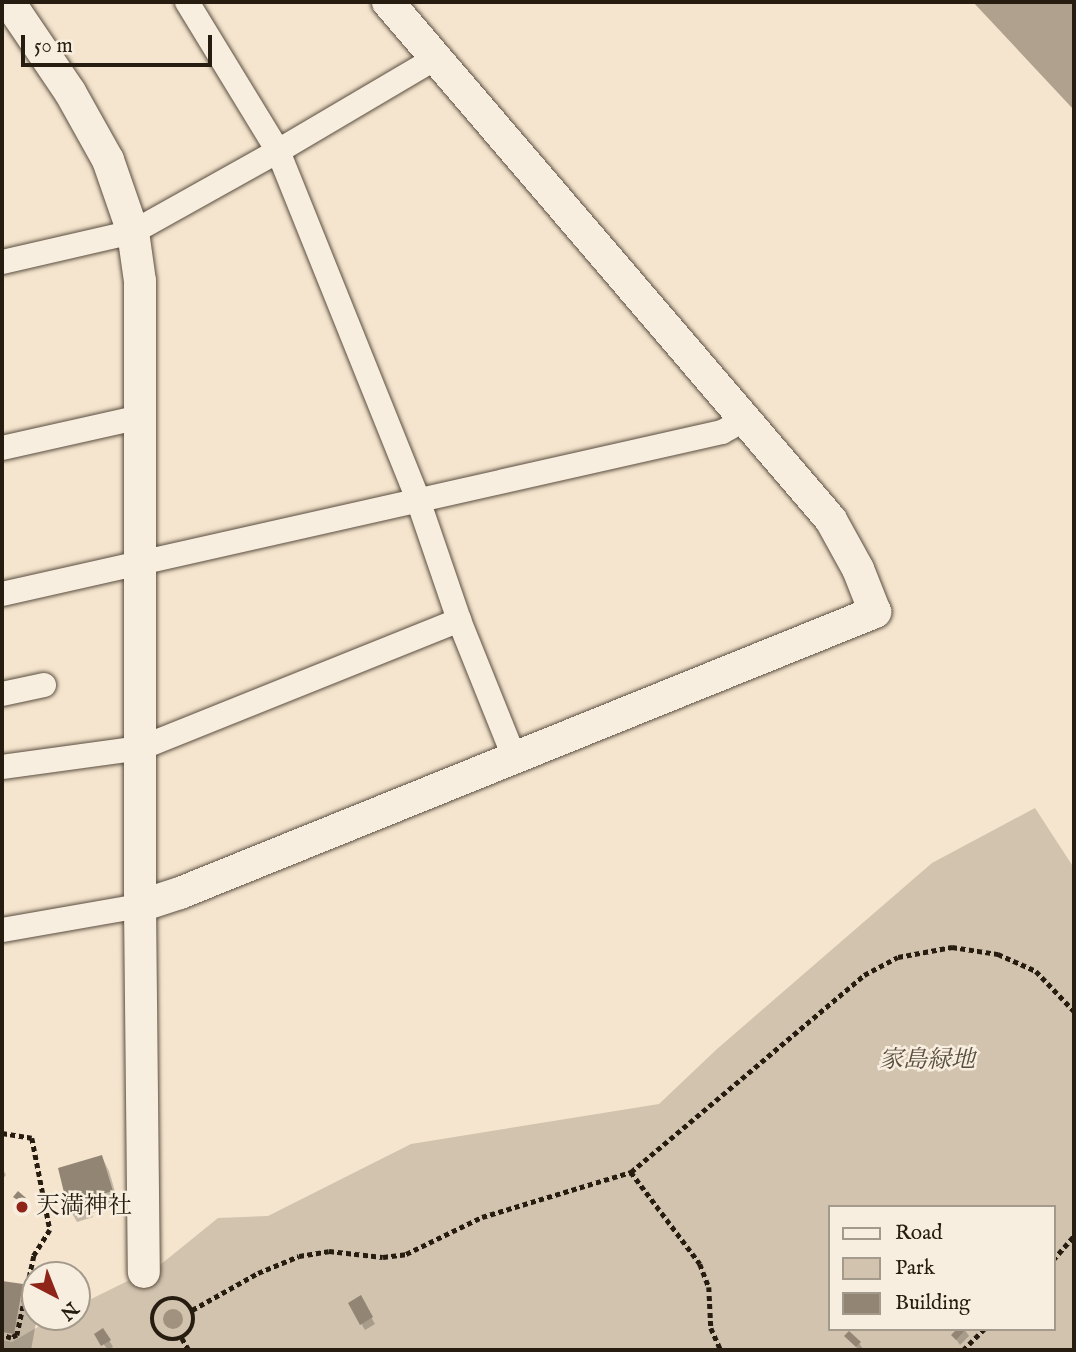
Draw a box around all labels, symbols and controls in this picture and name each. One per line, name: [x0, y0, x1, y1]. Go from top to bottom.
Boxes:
scale bar: [24, 21, 215, 65]
text: 50 m: [34, 33, 73, 60]
park label: 家島緑地: [879, 1047, 975, 1075]
place label: 天満神社: [36, 1193, 132, 1221]
marker: 天満神社: [14, 1199, 30, 1215]
legend: [828, 1205, 1055, 1331]
text: Road: [895, 1220, 942, 1247]
text: Park: [895, 1255, 935, 1282]
north arrow: [21, 1261, 91, 1331]
text: Building: [895, 1290, 970, 1317]
text: N: [55, 1296, 83, 1325]

